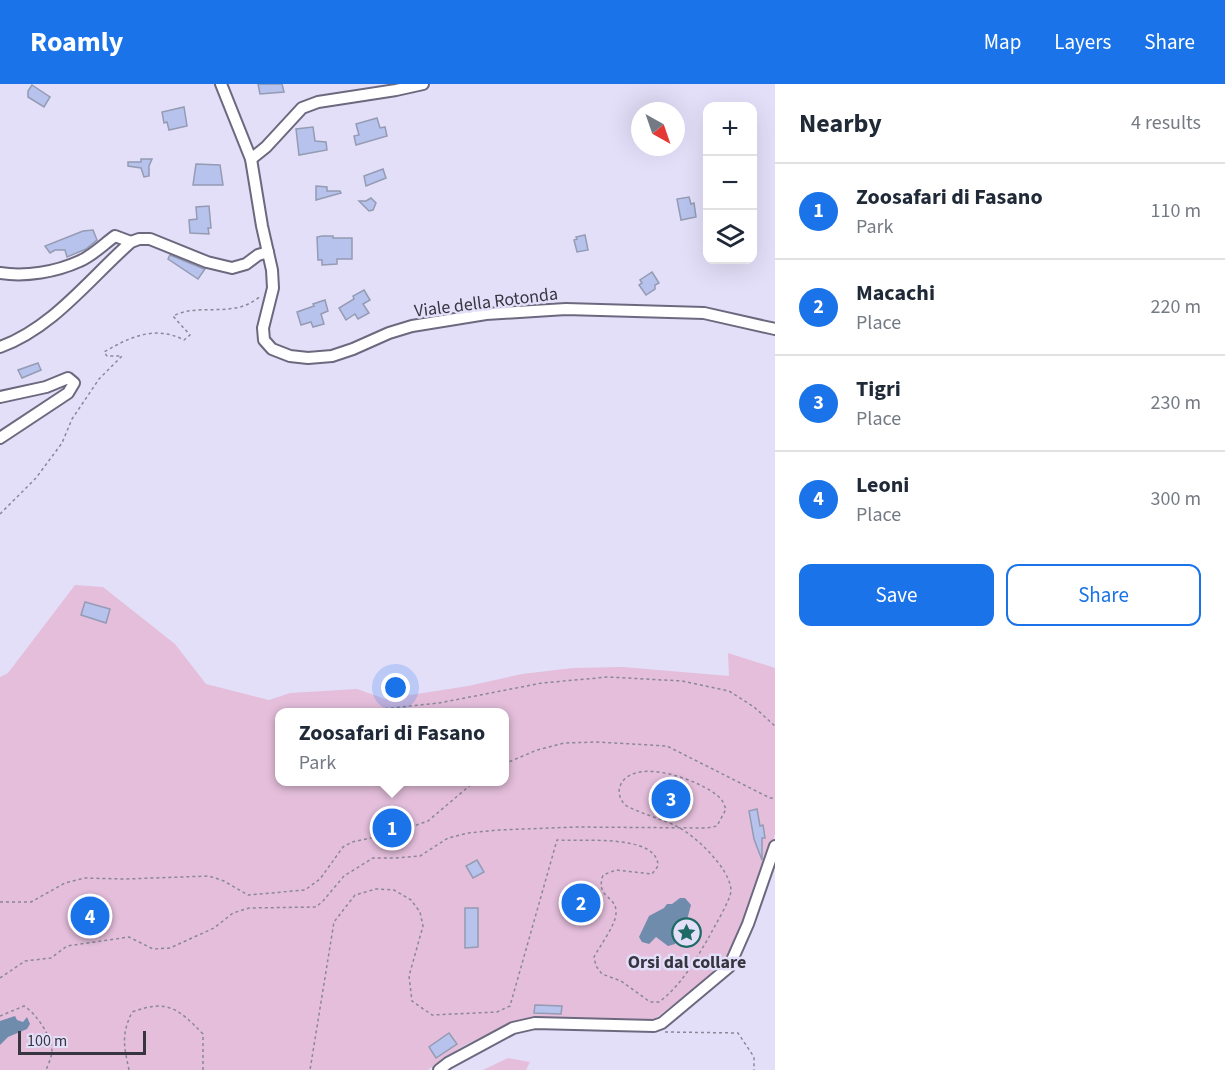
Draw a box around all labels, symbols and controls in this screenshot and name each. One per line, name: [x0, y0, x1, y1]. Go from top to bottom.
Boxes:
text: Roamly: [30, 22, 123, 62]
text: Map: [984, 27, 1021, 57]
text: Layers: [1054, 27, 1111, 57]
text: Share: [1144, 27, 1195, 57]
north arrow: [631, 102, 685, 156]
map controls: [703, 102, 757, 264]
button: +: [703, 102, 757, 156]
text: Nearby: [799, 105, 882, 142]
text: 4 results: [1131, 109, 1201, 137]
button: −: [703, 156, 757, 210]
text: Zoosafari di Fasano: [856, 181, 1043, 213]
text: 1: [813, 197, 824, 225]
text: 110 m: [1151, 197, 1201, 225]
button: layers: [703, 210, 757, 264]
text: Park: [856, 213, 893, 241]
text: Macachi: [856, 277, 935, 309]
street label: Viale della Rotonda: [413, 281, 559, 324]
text: 2: [813, 293, 824, 321]
text: 220 m: [1151, 293, 1201, 321]
text: Place: [856, 309, 901, 337]
text: Tigri: [856, 373, 901, 405]
text: 3: [813, 389, 824, 417]
text: 230 m: [1151, 389, 1201, 417]
text: Place: [856, 405, 901, 433]
text: Leoni: [856, 469, 909, 501]
text: 4: [813, 485, 824, 513]
text: 300 m: [1151, 485, 1201, 513]
text: Place: [856, 501, 901, 529]
button: Save: [799, 564, 994, 626]
button: Share: [1006, 564, 1201, 626]
your location: [381, 673, 410, 702]
popup: [275, 708, 509, 786]
text: Zoosafari di Fasano: [299, 717, 485, 749]
text: Park: [299, 749, 336, 777]
pin: 3: [652, 776, 690, 822]
pin: 1: [372, 806, 412, 850]
pin: 2: [562, 880, 600, 926]
pin: 4: [70, 894, 110, 938]
place icon: Orsi dal collare: [671, 917, 703, 949]
place label: Orsi dal collare: [628, 950, 746, 975]
scale bar: [18, 1028, 146, 1056]
text: 100 m: [27, 1030, 67, 1052]

